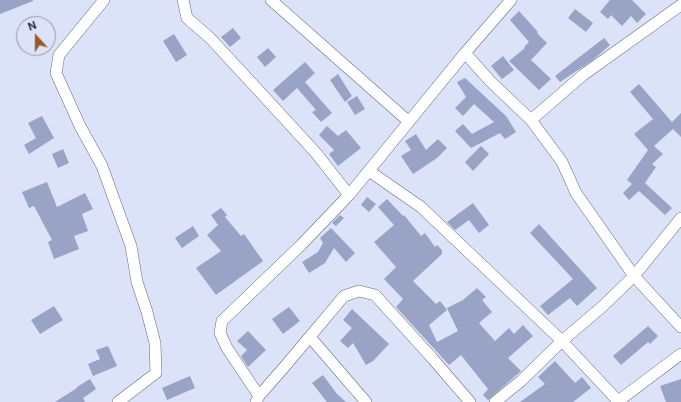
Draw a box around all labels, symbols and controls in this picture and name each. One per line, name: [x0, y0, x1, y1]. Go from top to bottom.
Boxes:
north arrow: [16, 16, 56, 56]
text: N: [26, 18, 38, 34]

